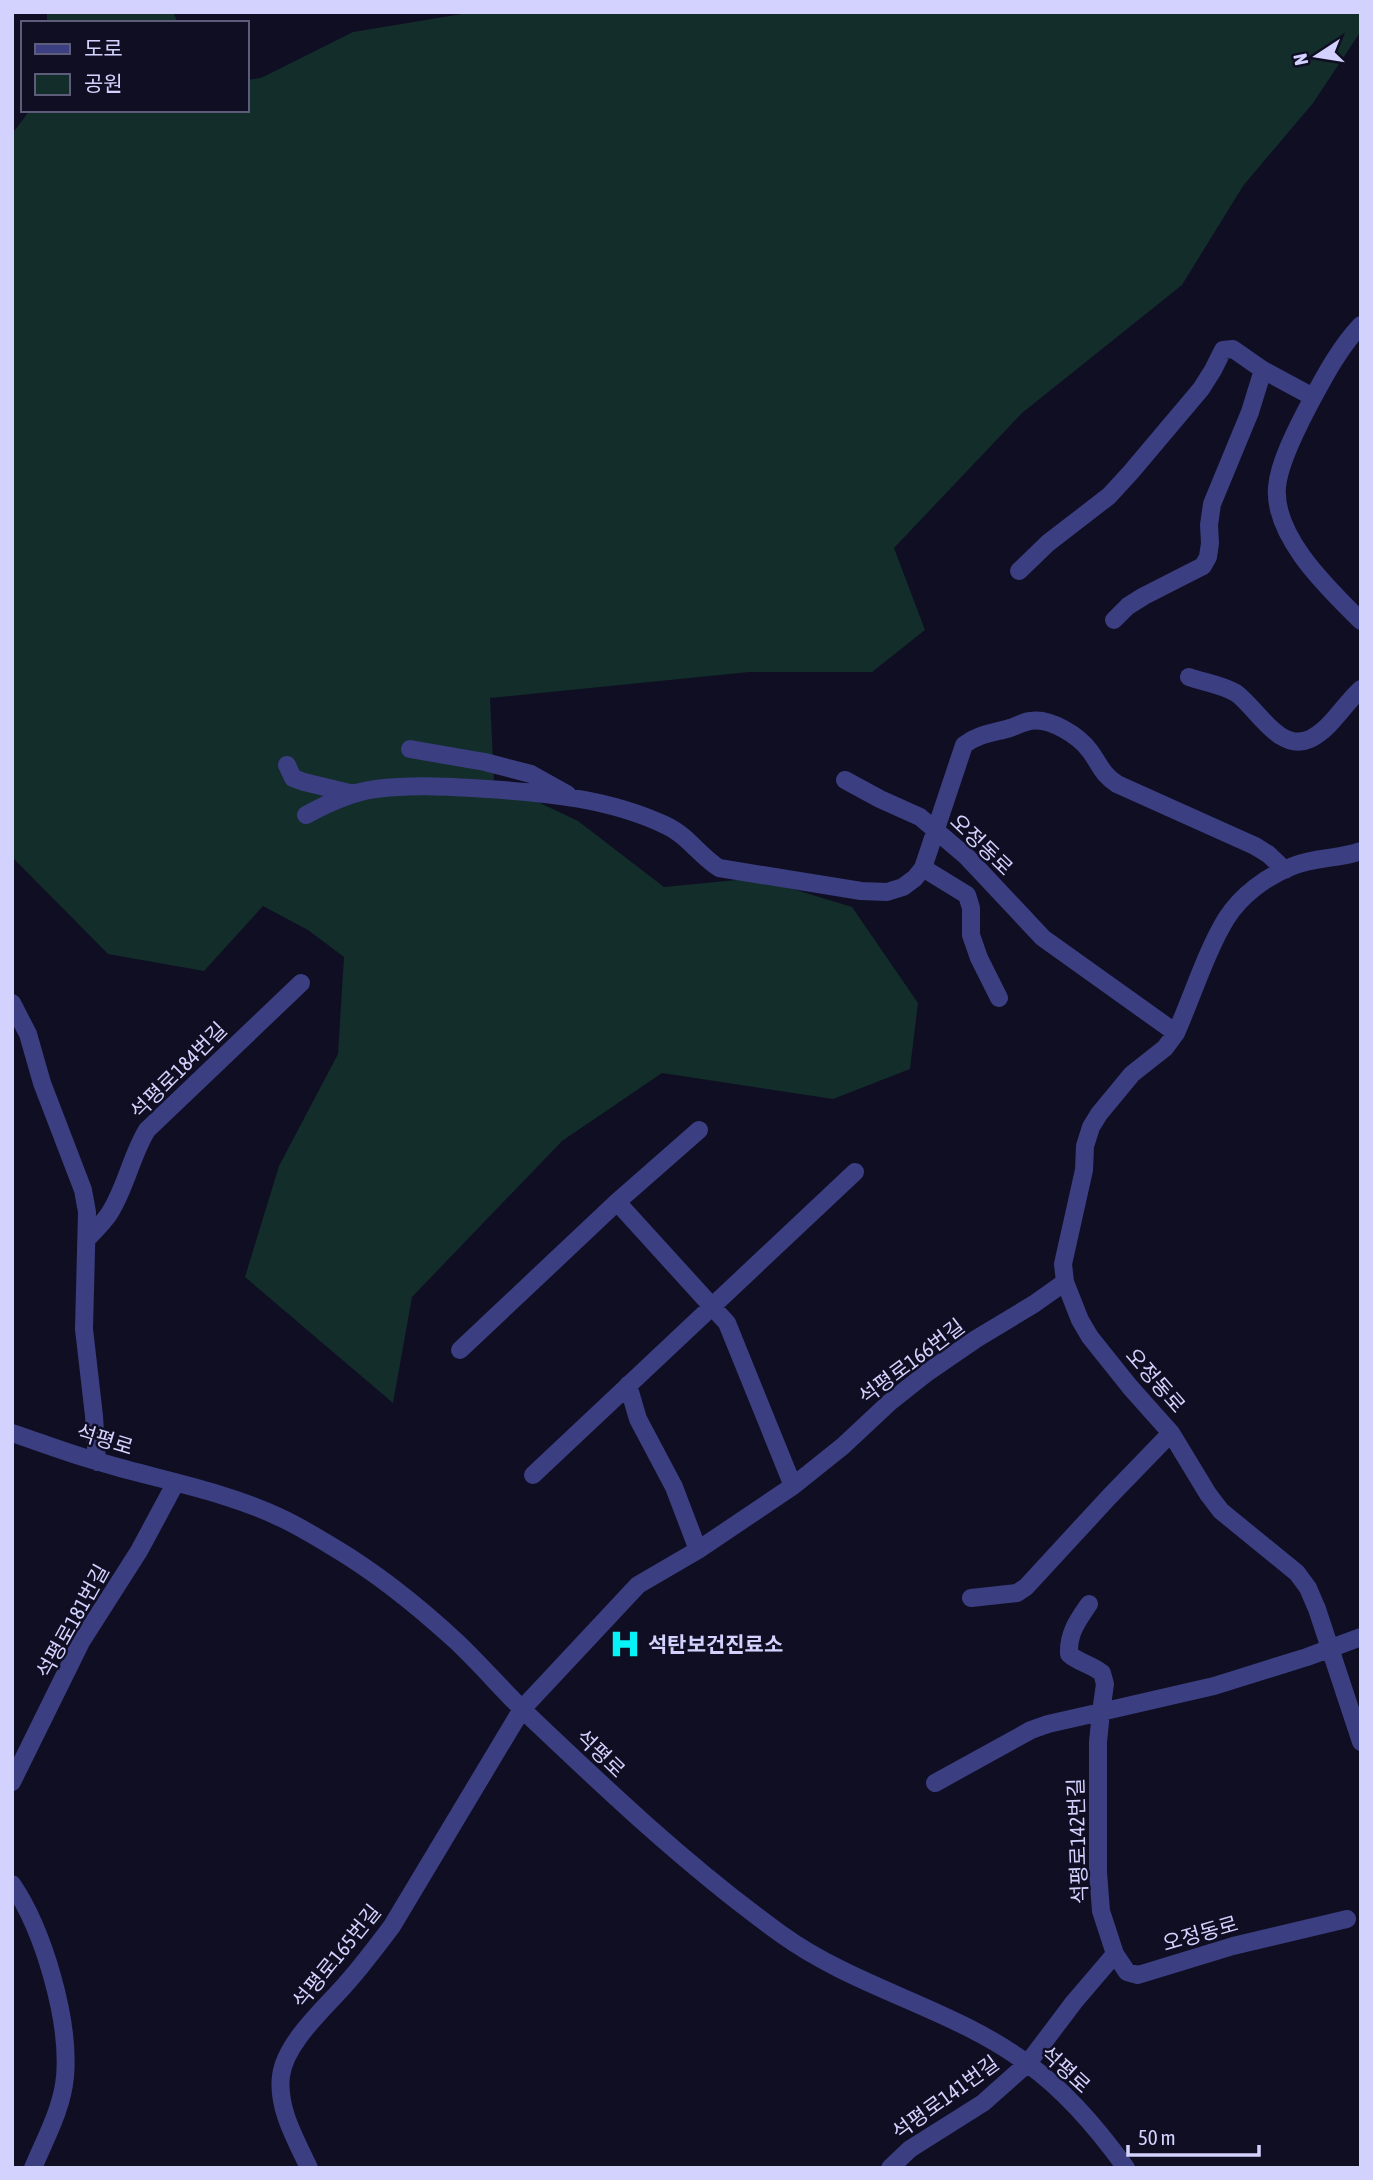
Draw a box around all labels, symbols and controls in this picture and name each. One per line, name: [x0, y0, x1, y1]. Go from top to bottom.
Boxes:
legend: [21, 21, 248, 112]
north arrow: [1282, 21, 1352, 91]
text: 도로: [84, 36, 123, 60]
text: N: [1288, 52, 1312, 67]
text: 공원: [84, 71, 123, 95]
street label: 오정동로: [946, 809, 1018, 879]
street label: 석평로184번길: [125, 1017, 231, 1123]
street label: 석평로166번길: [853, 1313, 969, 1409]
street label: 오정동로: [1122, 1343, 1190, 1417]
street label: 석평로: [74, 1419, 136, 1459]
street label: 석평로181번길: [31, 1560, 113, 1682]
hospital icon: 석탄보건진료소: [608, 1627, 642, 1661]
place label: 석탄보건진료소: [648, 1632, 783, 1656]
street label: 석평로: [572, 1724, 630, 1782]
street label: 석평로142번길: [1063, 1778, 1091, 1904]
street label: 석평로165번길: [287, 1899, 385, 2013]
street label: 오정동로: [1160, 1911, 1240, 1955]
street label: 석평로: [1036, 2041, 1096, 2097]
street label: 석평로141번길: [887, 2050, 1003, 2144]
scale bar: [1128, 2114, 1259, 2158]
text: 50 m: [1138, 2125, 1176, 2149]

